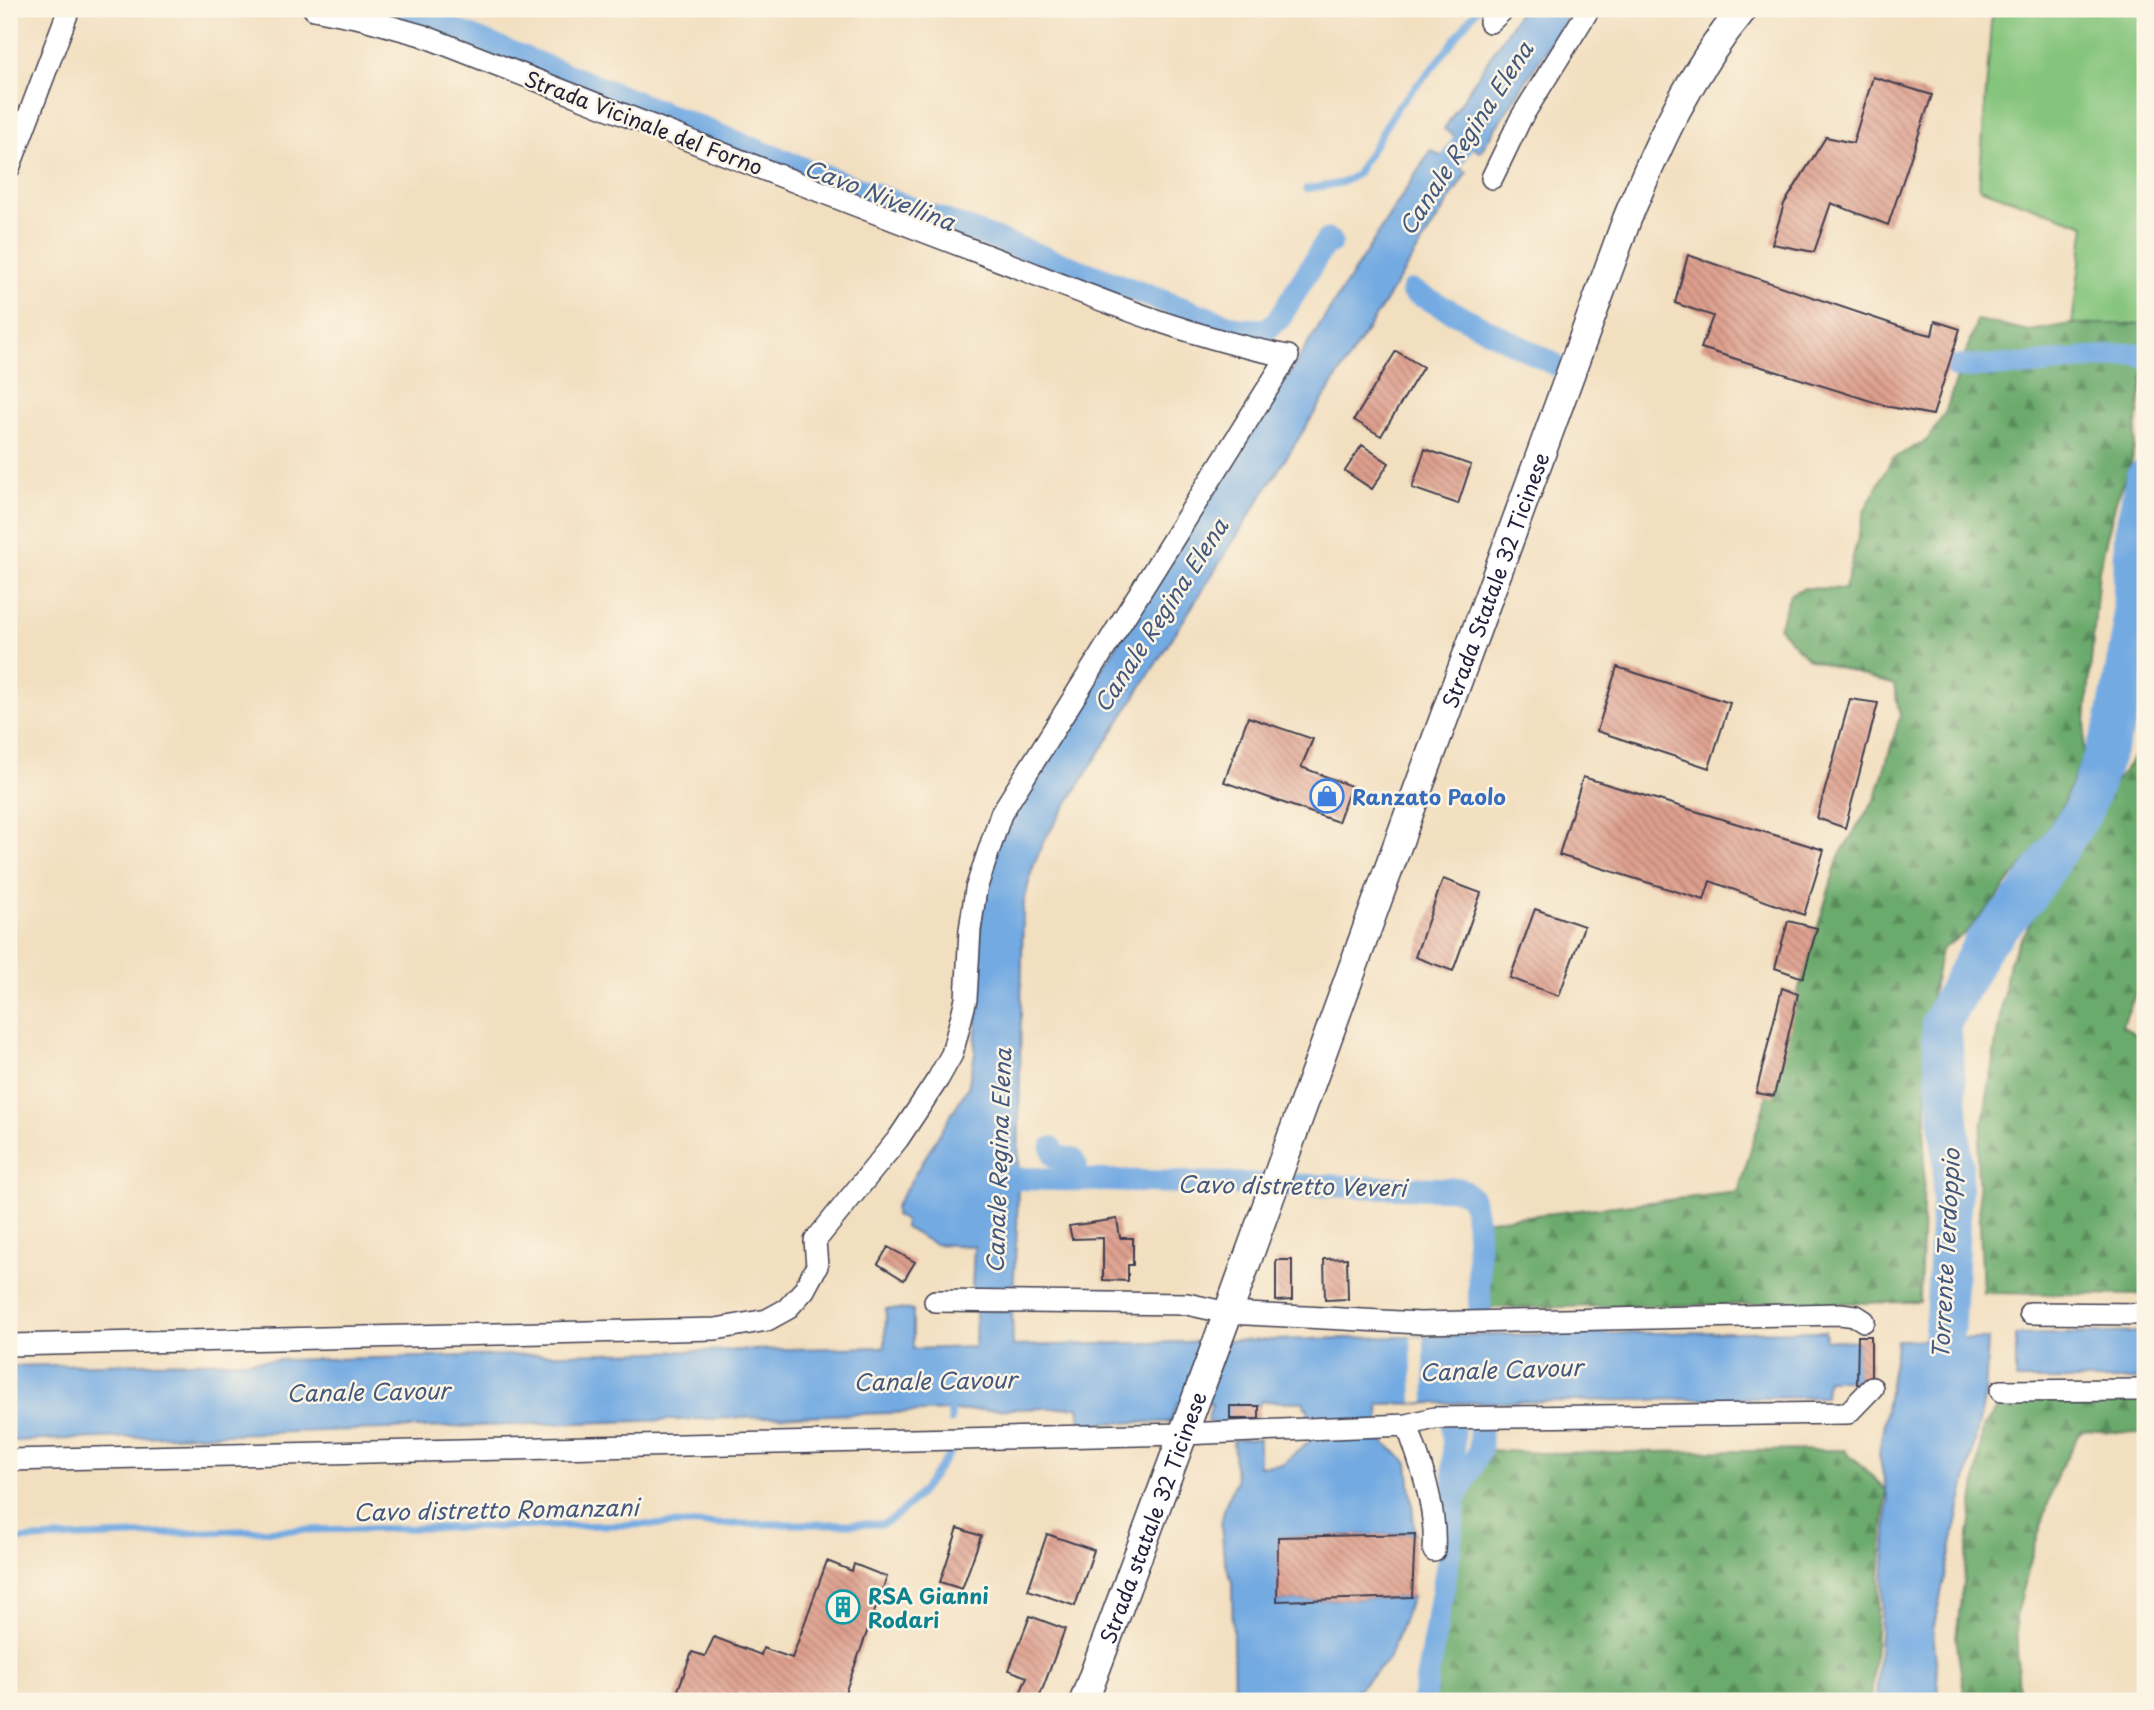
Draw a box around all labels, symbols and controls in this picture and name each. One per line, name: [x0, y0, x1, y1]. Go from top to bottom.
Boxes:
water label: Canale Regina Elena: [1389, 33, 1541, 242]
street label: Strada Vicinale del Forno: [520, 62, 768, 182]
water label: Cavo Nivellina: [800, 149, 961, 239]
street label: Strada Statale 32 Ticinese: [1433, 447, 1556, 712]
water label: Canale Regina Elena: [1084, 510, 1236, 719]
shop icon: Ranzato Paolo: [1308, 777, 1346, 815]
place label: Ranzato Paolo: [1352, 780, 1506, 812]
water label: Canale Regina Elena: [977, 1047, 1019, 1274]
water label: Torrente Terdoppio: [1922, 1147, 1968, 1360]
water label: Cavo distretto Veveri: [1177, 1166, 1410, 1205]
water label: Canale Cavour: [1419, 1349, 1586, 1389]
water label: Canale Cavour: [853, 1361, 1020, 1399]
water label: Canale Cavour: [286, 1372, 453, 1410]
street label: Strada statale 32 Ticinese: [1091, 1387, 1214, 1648]
water label: Cavo distretto Romanzani: [353, 1489, 642, 1529]
place label: RSA Gianni Rodari: [868, 1579, 989, 1635]
building icon: RSA Gianni Rodari: [824, 1588, 862, 1626]

